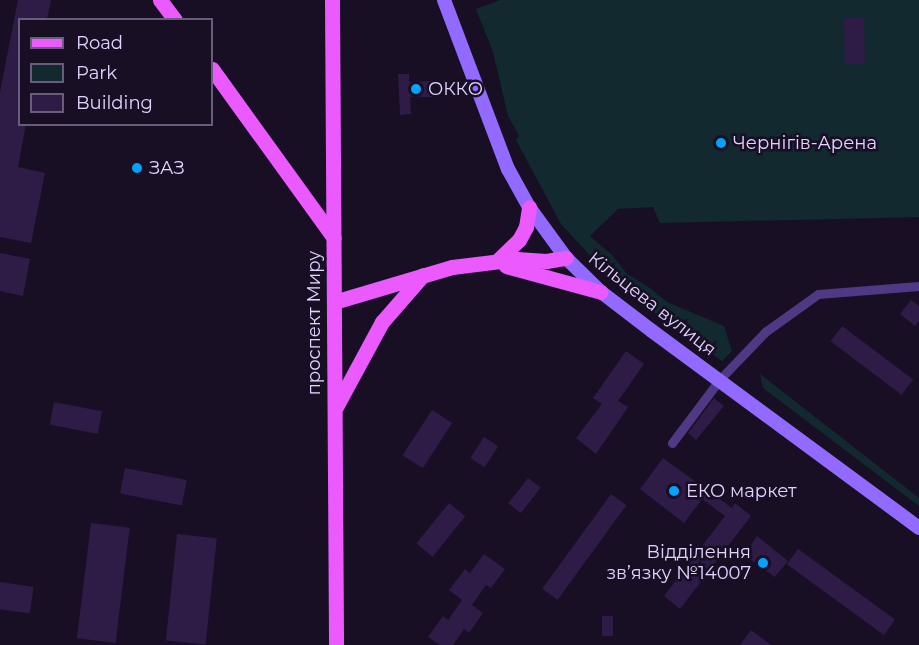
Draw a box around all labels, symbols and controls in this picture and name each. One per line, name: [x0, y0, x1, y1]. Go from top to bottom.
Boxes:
legend: [18, 18, 213, 126]
text: Road: [76, 32, 123, 54]
text: Park: [76, 62, 117, 84]
place label: ОККО: [428, 78, 483, 100]
marker: ОККО: [409, 82, 423, 96]
text: Building: [76, 92, 153, 114]
place label: Чернігів-Арена: [733, 132, 877, 154]
marker: Чернігів-Арена: [714, 136, 728, 150]
place label: ЗАЗ: [149, 157, 185, 179]
marker: ЗАЗ: [130, 161, 144, 175]
street label: Кільцева вулиця: [584, 247, 720, 361]
street label: проспект Миру: [303, 251, 325, 395]
place label: ЕКО маркет: [686, 480, 797, 502]
marker: ЕКО маркет: [667, 484, 681, 498]
place label: Відділення зв’язку №14007: [606, 542, 751, 584]
marker: Відділення зв’язку №14007: [756, 556, 770, 570]

